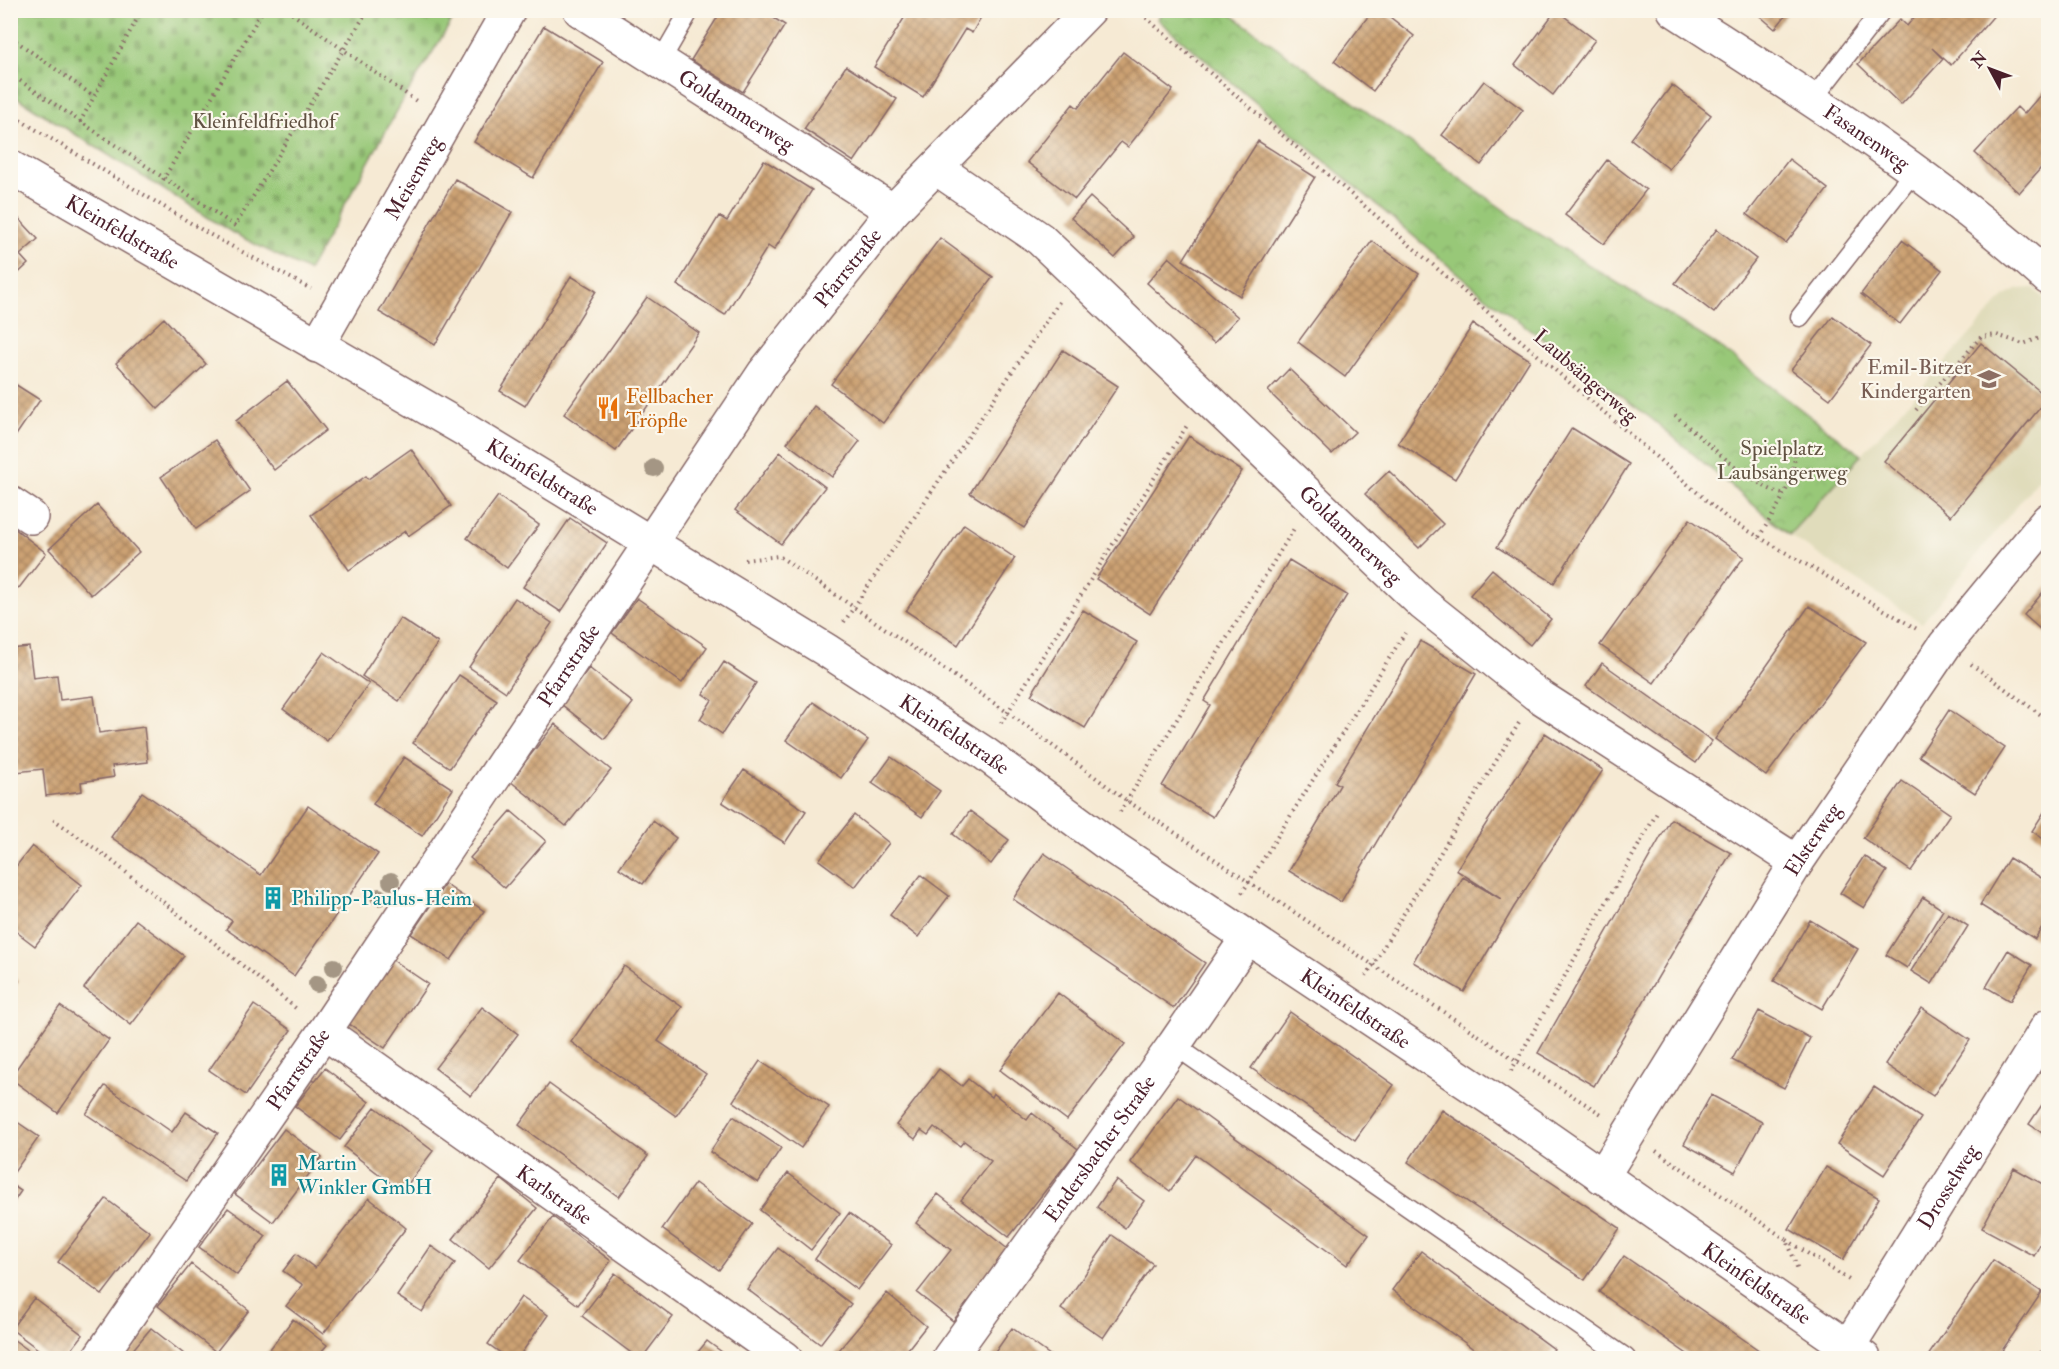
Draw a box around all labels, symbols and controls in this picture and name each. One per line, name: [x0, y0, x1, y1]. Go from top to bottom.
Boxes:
north arrow: [1960, 39, 2020, 99]
text: N: [1967, 47, 1992, 73]
street label: Goldammerweg: [673, 64, 800, 159]
street label: Fasanenweg: [1818, 98, 1916, 177]
park label: Kleinfeldfriedhof: [192, 108, 339, 135]
street label: Meisenweg: [379, 130, 449, 225]
street label: Kleinfeldstraße: [61, 189, 184, 276]
street label: Pfarrstraße: [808, 223, 888, 313]
street label: Laubsängerweg: [1528, 323, 1644, 430]
place label: Emil-Bitzer Kindergarten: [1860, 354, 1971, 405]
school or university icon: Emil-Bitzer Kindergarten: [1976, 366, 2002, 392]
place label: Fellbacher Tröpfle: [626, 383, 713, 434]
restaurant icon: Fellbacher Tröpfle: [595, 395, 621, 421]
street label: Kleinfeldstraße: [481, 433, 603, 522]
park label: Spielplatz Laubsängerweg: [1717, 435, 1848, 486]
street label: Goldammerweg: [1293, 480, 1408, 591]
street label: Pfarrstraße: [532, 619, 607, 712]
street label: Kleinfeldstraße: [894, 688, 1015, 781]
street label: Elsterweg: [1779, 797, 1848, 881]
building icon: Philipp-Paulus-Heim: [260, 885, 286, 911]
place label: Philipp-Paulus-Heim: [291, 885, 472, 912]
street label: Kleinfeldstraße: [1295, 963, 1416, 1056]
street label: Pfarrstraße: [261, 1023, 337, 1116]
street label: Endersbacher Straße: [1038, 1070, 1162, 1228]
street label: Drosselweg: [1912, 1139, 1985, 1234]
place label: Martin Winkler GmbH: [296, 1150, 432, 1201]
street label: Karlstraße: [511, 1159, 597, 1232]
building icon: Martin Winkler GmbH: [266, 1162, 292, 1188]
street label: Kleinfeldstraße: [1696, 1236, 1816, 1331]

